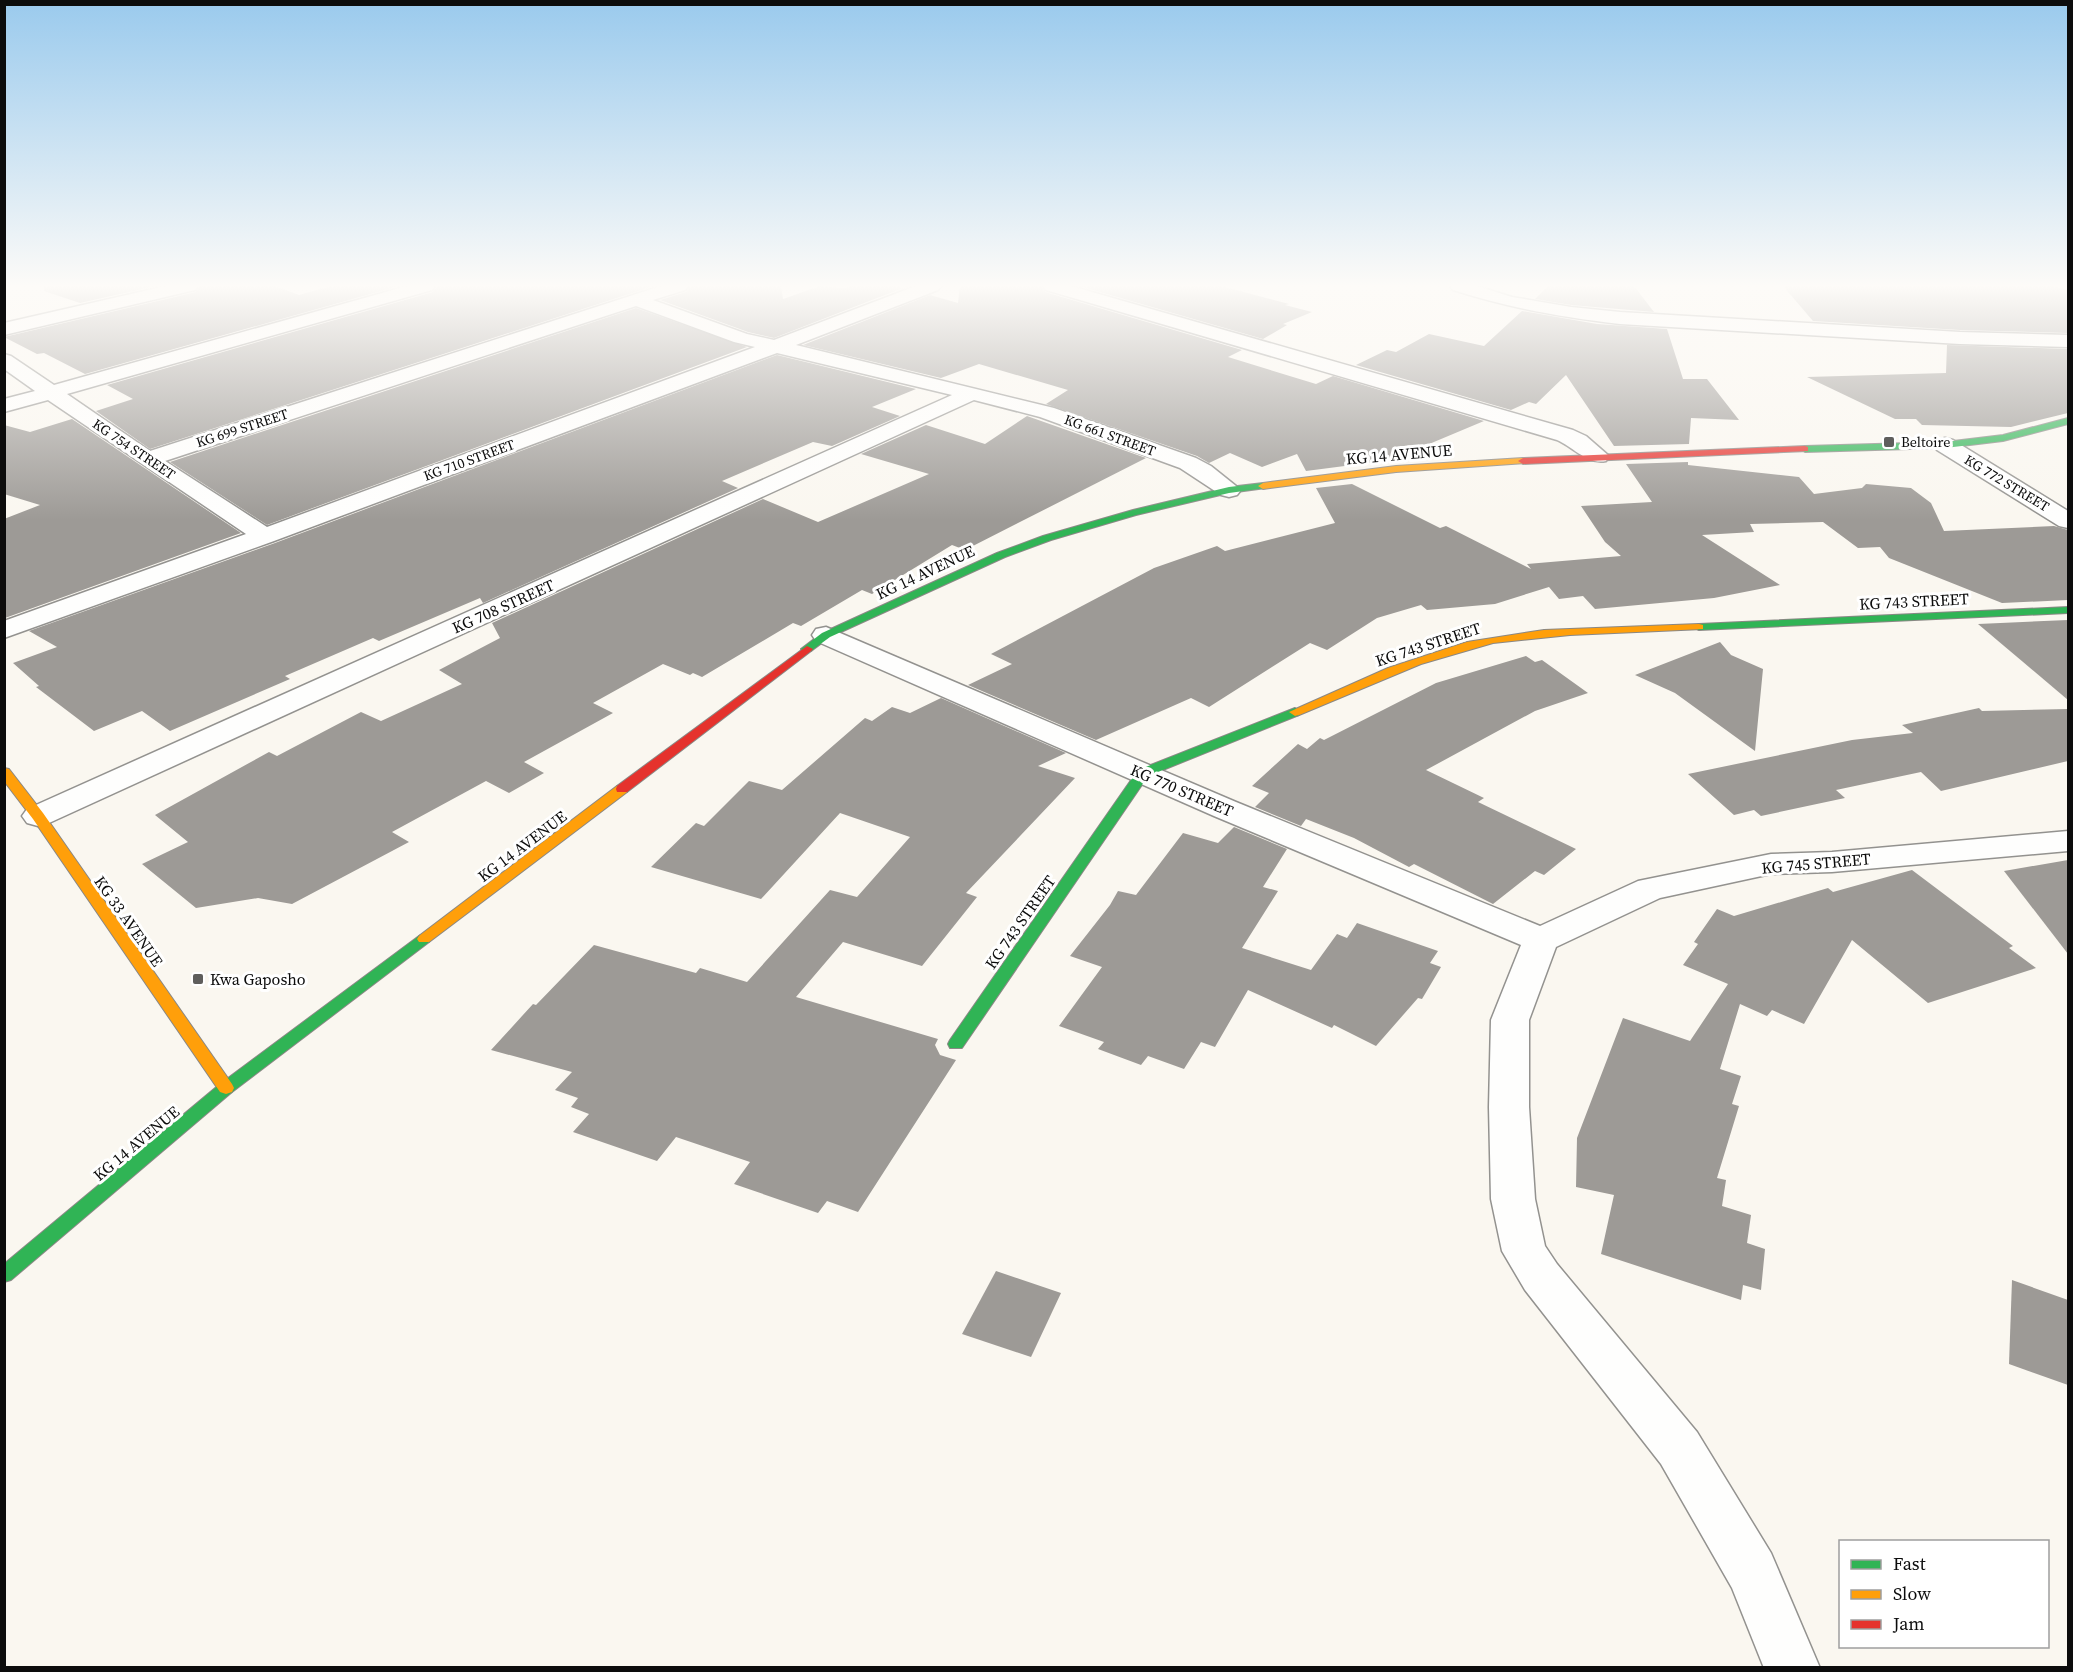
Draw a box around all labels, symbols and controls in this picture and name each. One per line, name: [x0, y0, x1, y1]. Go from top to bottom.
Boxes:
street label: KG 699 STREET: [193, 404, 291, 452]
street label: KG 661 STREET: [1062, 409, 1159, 461]
street label: KG 754 STREET: [89, 414, 180, 484]
place label: Beltoire: [1901, 432, 1950, 452]
street label: KG 710 STREET: [421, 434, 518, 486]
marker: Beltoire: [1882, 435, 1896, 449]
street label: KG 14 AVENUE: [1345, 438, 1453, 470]
street label: KG 772 STREET: [1961, 450, 2054, 517]
street label: KG 14 AVENUE: [872, 539, 978, 604]
street label: KG 708 STREET: [448, 574, 558, 638]
street label: KG 743 STREET: [1859, 587, 1970, 615]
street label: KG 743 STREET: [1372, 616, 1484, 671]
street label: KG 770 STREET: [1127, 758, 1237, 822]
street label: KG 14 AVENUE: [473, 805, 571, 887]
street label: KG 745 STREET: [1760, 847, 1872, 879]
street label: KG 33 AVENUE: [90, 871, 169, 971]
street label: KG 743 STREET: [980, 871, 1061, 973]
place label: Kwa Gaposho: [210, 968, 306, 990]
marker: Kwa Gaposho: [191, 972, 205, 986]
street label: KG 14 AVENUE: [88, 1100, 184, 1186]
legend: [1839, 1540, 2049, 1648]
text: Fast: [1893, 1551, 1926, 1576]
text: Slow: [1893, 1581, 1931, 1606]
text: Jam: [1892, 1611, 1925, 1636]

